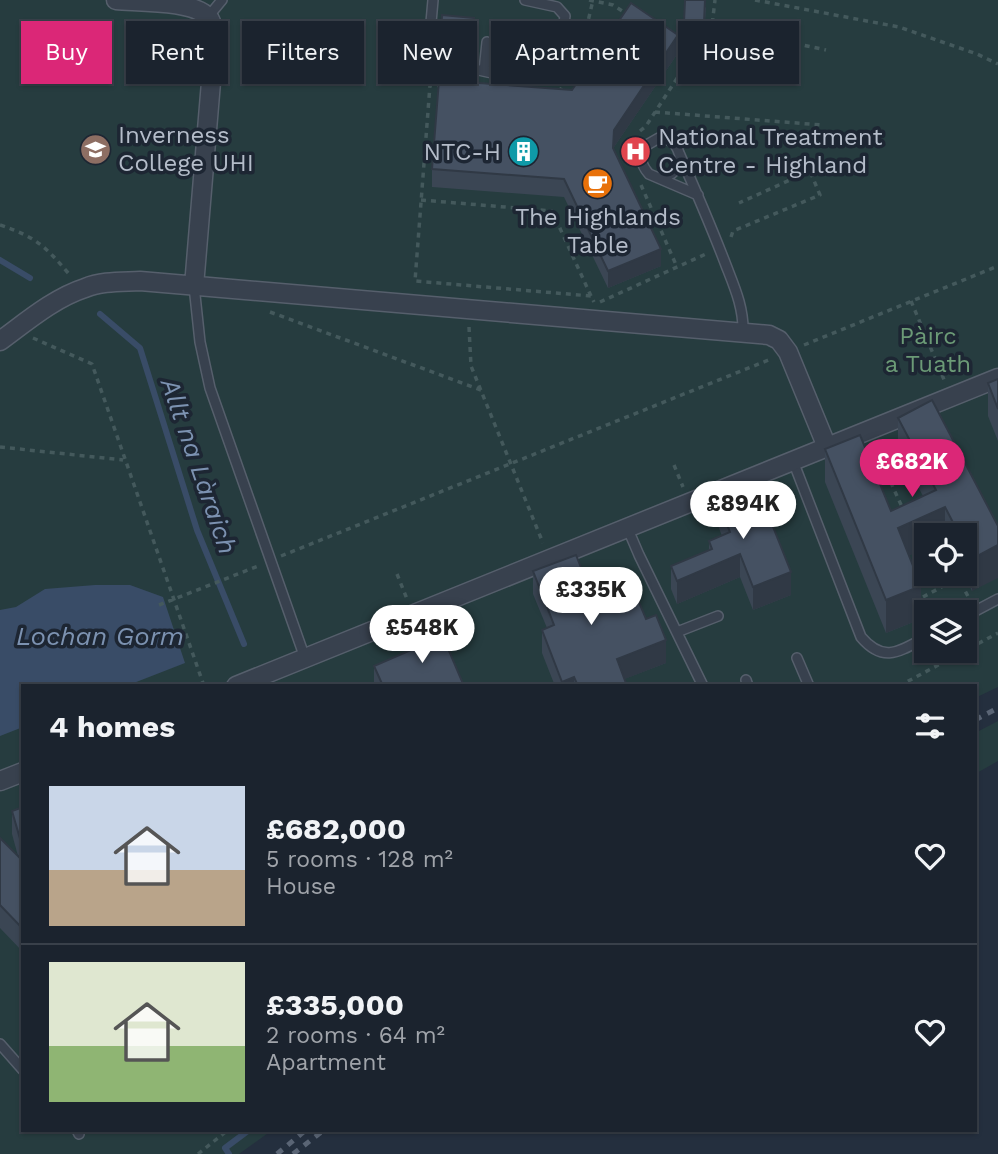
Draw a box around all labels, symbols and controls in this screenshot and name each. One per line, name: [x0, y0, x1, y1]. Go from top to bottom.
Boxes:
chip: Buy: [21, 21, 112, 84]
chip: Rent: [126, 21, 228, 84]
chip: Filters: [242, 21, 364, 84]
chip: New: [378, 21, 477, 84]
chip: Apartment: [491, 21, 664, 84]
chip: House: [678, 21, 799, 84]
place label: Inverness College UHI: [118, 121, 254, 177]
place label: National Treatment Centre - Highland: [658, 123, 883, 179]
school or university icon: Inverness College UHI: [78, 132, 112, 166]
hospital icon: National Treatment Centre - Highland: [618, 134, 652, 168]
building icon: NTC-H: [507, 135, 541, 169]
place label: NTC-H: [423, 138, 501, 166]
cafe icon: The Highlands Table: [581, 166, 615, 200]
place label: The Highlands Table: [515, 203, 681, 259]
park label: Pàirc a Tuath: [885, 322, 971, 378]
water label: Allt na Làraich: [155, 373, 243, 558]
pin: £682K: [863, 440, 961, 499]
text: £682K: [876, 448, 948, 475]
pin: £894K: [694, 482, 792, 541]
text: £894K: [706, 490, 780, 517]
map controls: [914, 523, 977, 663]
button: locate: [914, 523, 977, 586]
pin: £335K: [542, 568, 640, 627]
text: £335K: [556, 576, 626, 603]
button: layers: [914, 600, 977, 663]
pin: £548K: [373, 606, 471, 665]
text: £548K: [386, 614, 458, 641]
water label: Lochan Gorm: [16, 621, 184, 651]
icon: filters: [911, 707, 949, 745]
text: 4 homes: [49, 709, 175, 744]
text: £682,000: [266, 811, 406, 846]
icon: home: [105, 814, 189, 898]
icon: heart: [911, 837, 949, 875]
text: 5 rooms · 128 m²: [266, 846, 453, 873]
text: House: [266, 873, 336, 900]
text: £335,000: [266, 987, 404, 1022]
icon: home: [105, 990, 189, 1074]
icon: heart: [911, 1013, 949, 1051]
text: 2 rooms · 64 m²: [266, 1022, 445, 1049]
text: Apartment: [266, 1049, 386, 1076]

